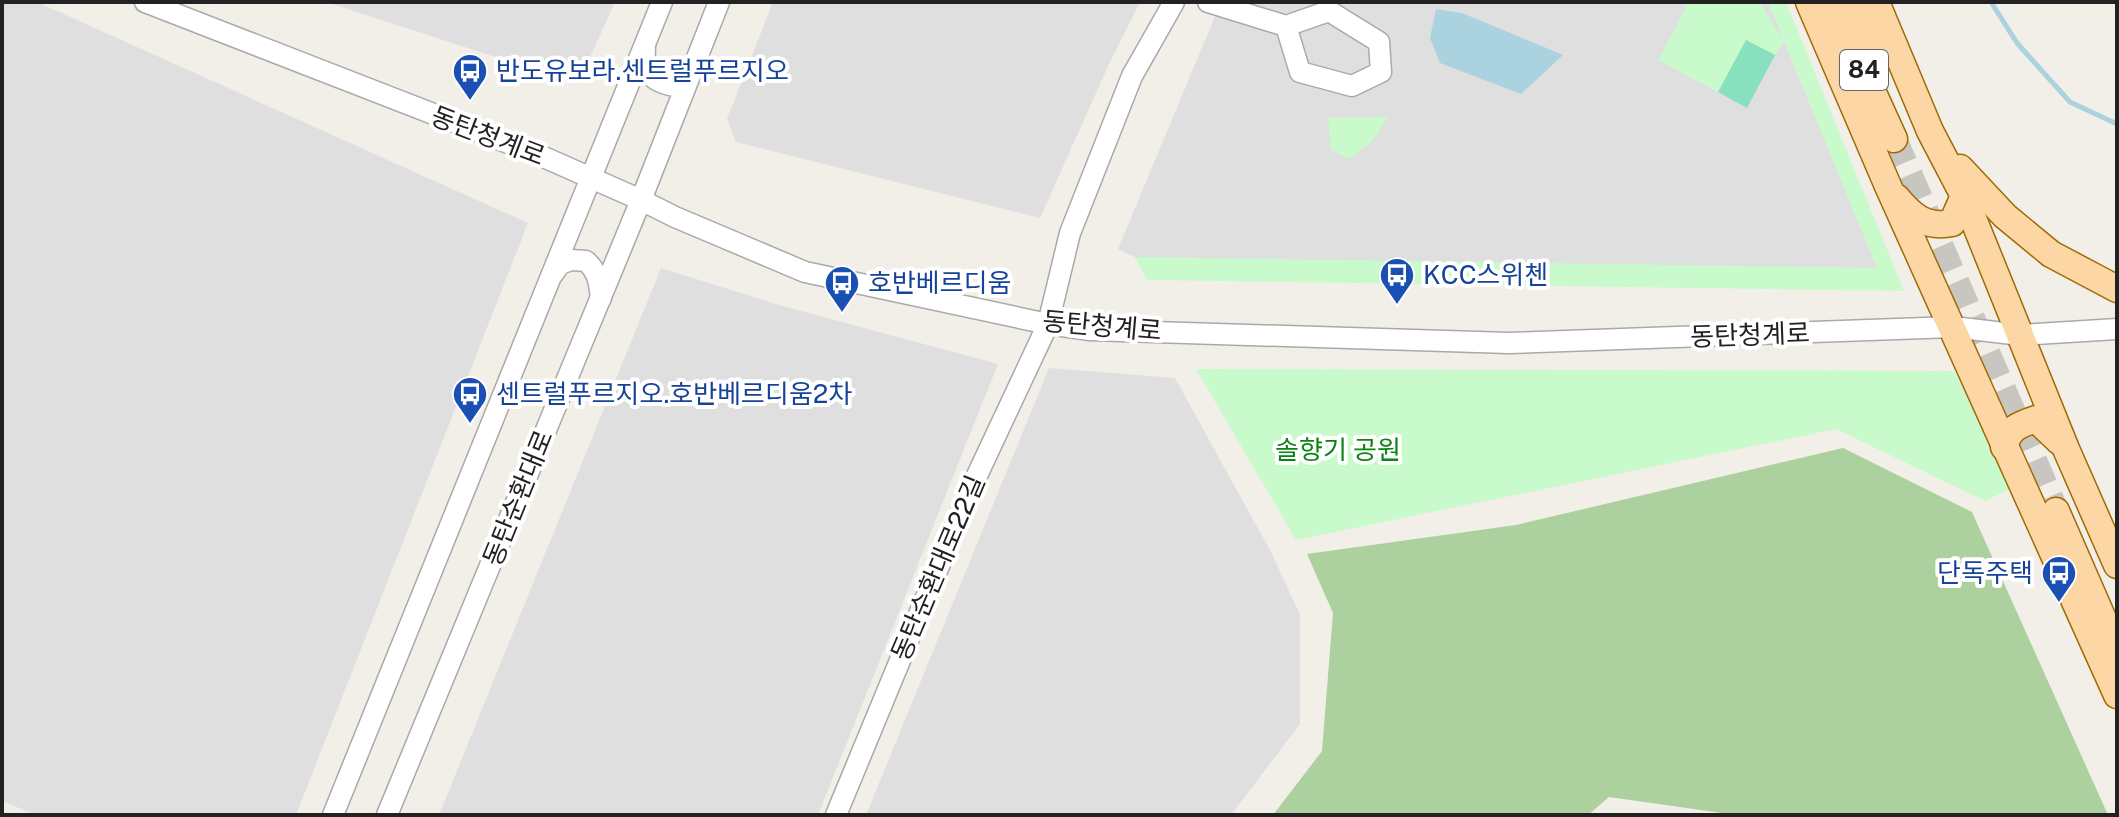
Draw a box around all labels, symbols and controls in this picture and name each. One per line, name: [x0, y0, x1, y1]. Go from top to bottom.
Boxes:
road number: 84: [1840, 50, 1888, 90]
bus stop icon: 반도유보라.센트럴푸르지오: [451, 52, 489, 102]
place label: 반도유보라.센트럴푸르지오: [496, 55, 789, 86]
street label: 동탄청계로: [427, 100, 550, 171]
bus stop icon: KCC스위첸: [1378, 256, 1416, 306]
place label: KCC스위첸: [1423, 259, 1548, 290]
bus stop icon: 호반베르디움: [823, 264, 861, 314]
place label: 호반베르디움: [868, 267, 1012, 298]
street label: 동탄청계로: [1041, 305, 1163, 346]
street label: 동탄청계로: [1690, 317, 1810, 352]
bus stop icon: 센트럴푸르지오.호반베르디움2차: [451, 375, 489, 425]
place label: 센트럴푸르지오.호반베르디움2차: [496, 378, 852, 409]
street label: 동탄순환대로: [476, 425, 559, 570]
park label: 솔향기 공원: [1275, 434, 1401, 465]
street label: 동탄순환대로22길: [885, 470, 991, 665]
bus stop icon: 단독주택: [2040, 554, 2078, 604]
place label: 단독주택: [1937, 557, 2033, 588]

